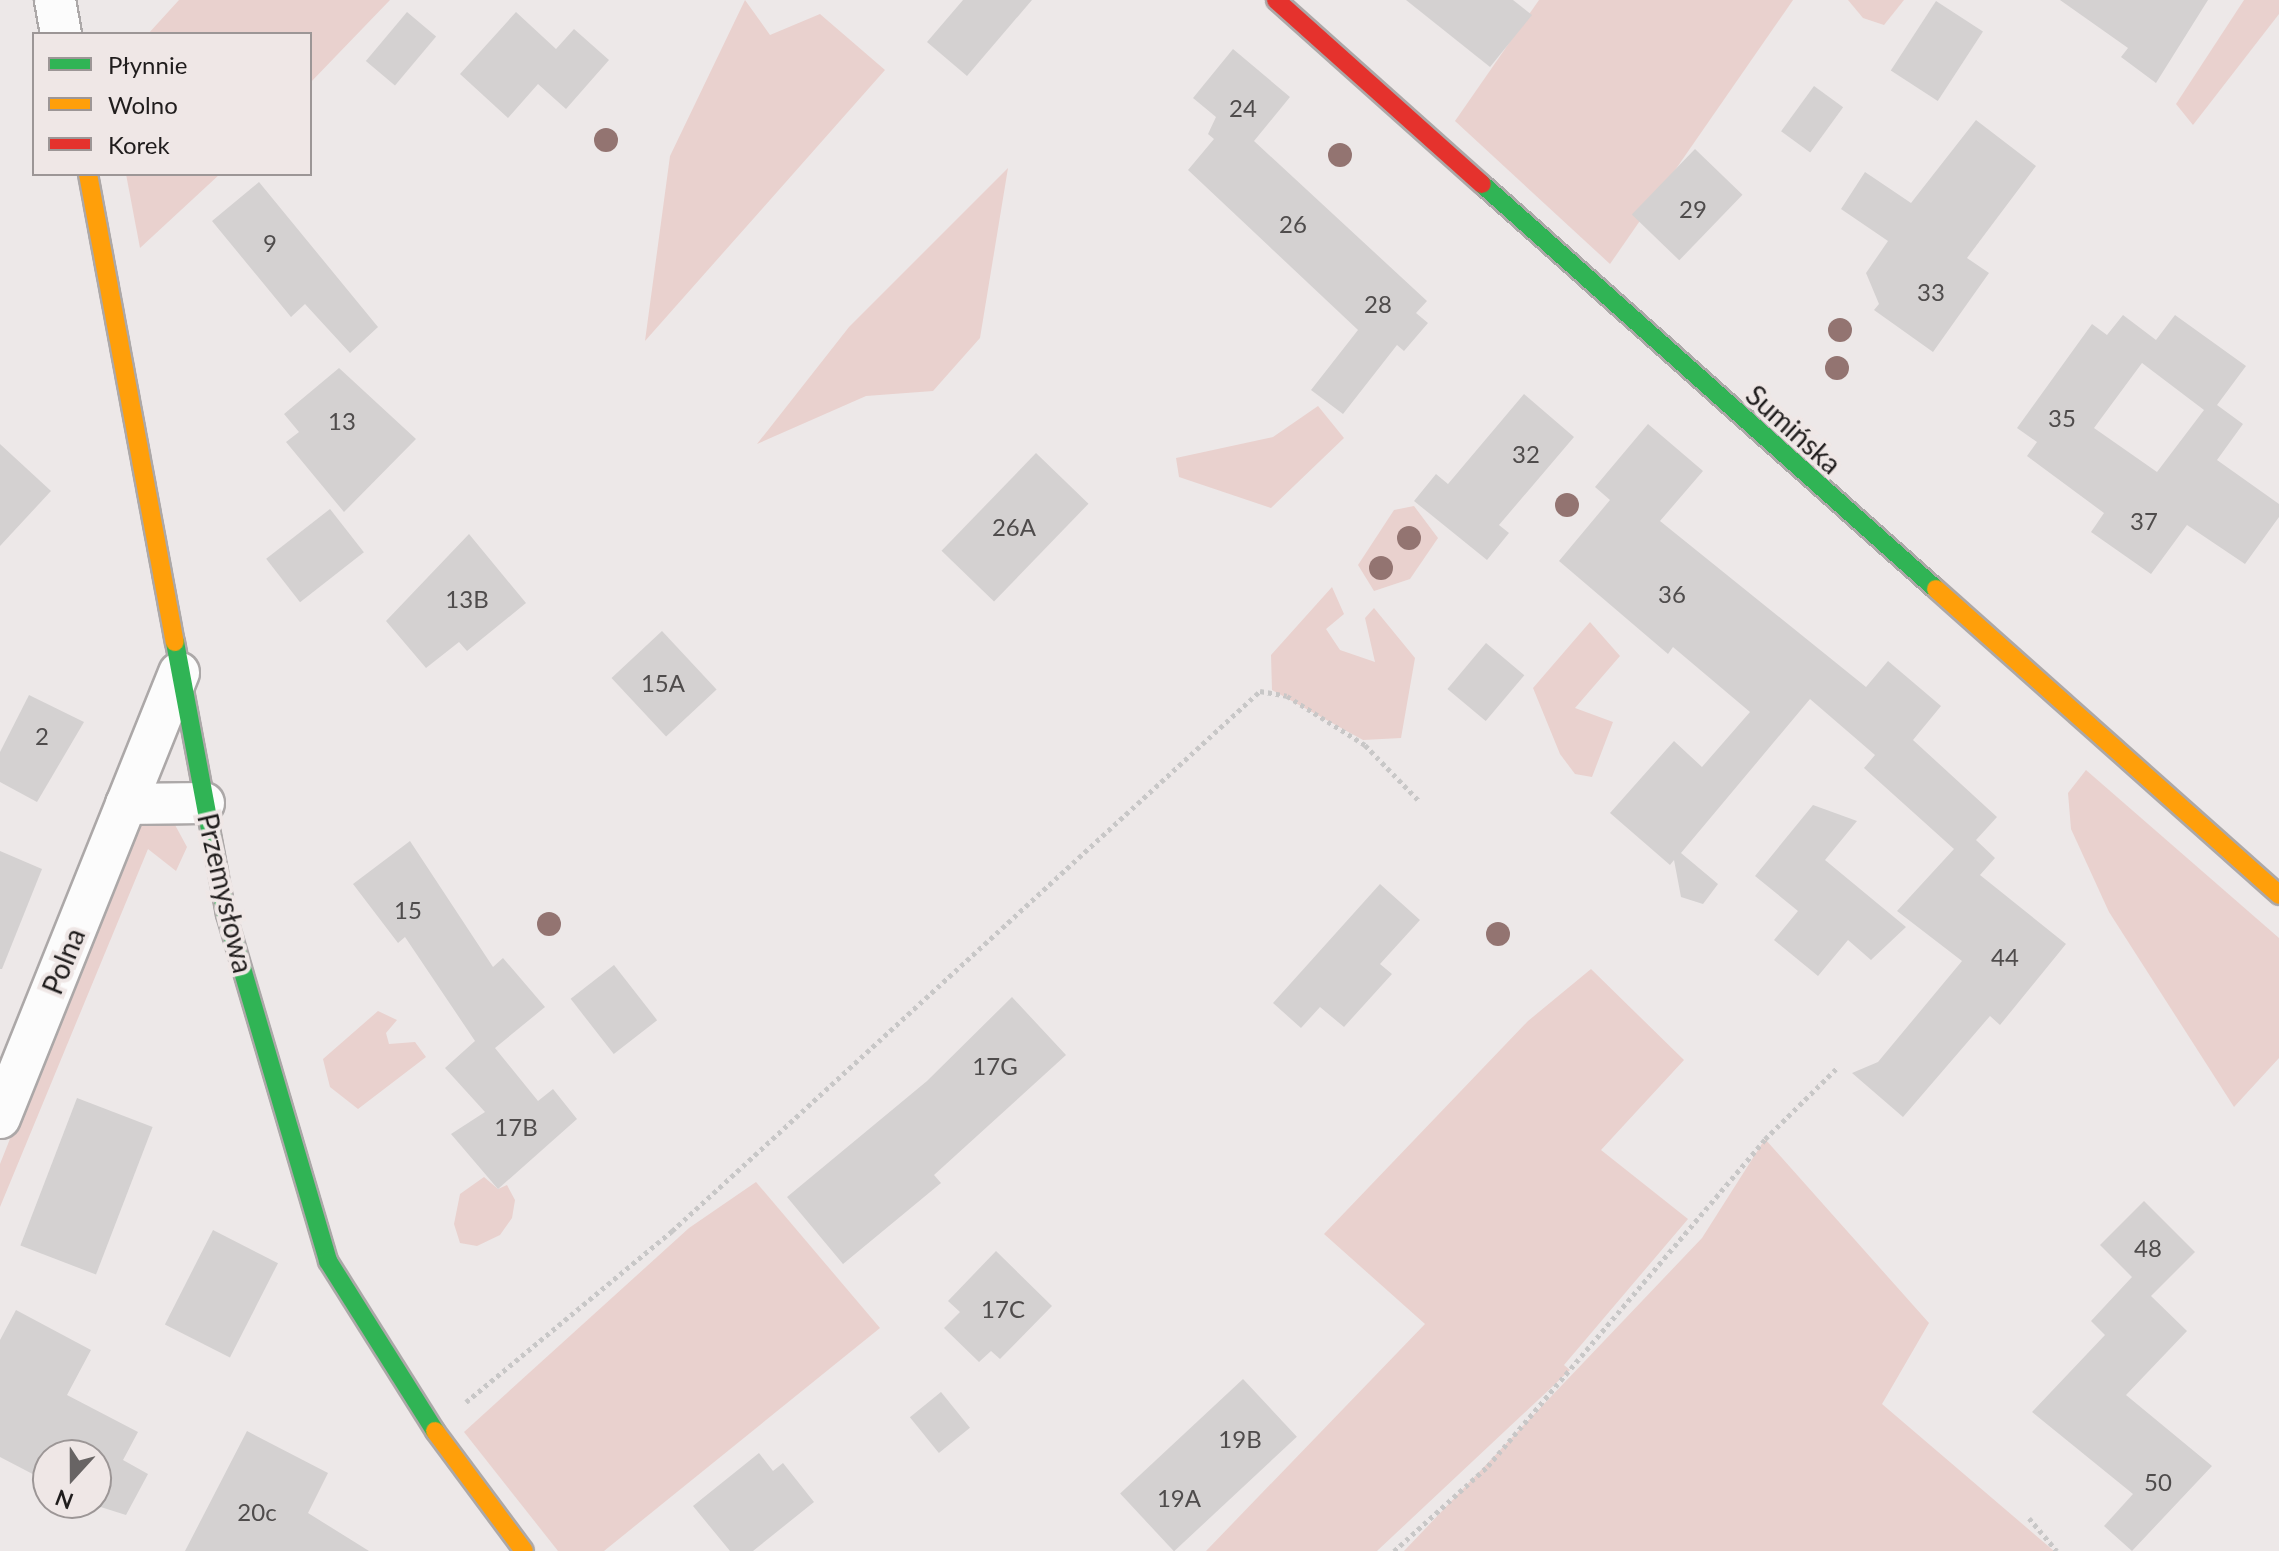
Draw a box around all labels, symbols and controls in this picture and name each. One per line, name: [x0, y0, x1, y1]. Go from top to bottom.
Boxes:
legend: [32, 32, 312, 176]
text: Płynnie: [108, 50, 187, 79]
text: Wolno: [108, 90, 178, 119]
house number: 24: [1229, 94, 1257, 122]
text: Korek: [108, 130, 170, 159]
house number: 29: [1679, 195, 1707, 223]
house number: 26: [1279, 210, 1307, 238]
house number: 9: [263, 229, 277, 257]
house number: 33: [1917, 278, 1945, 306]
house number: 28: [1364, 290, 1392, 318]
street label: Sumińska: [1740, 378, 1848, 480]
house number: 35: [2048, 404, 2076, 432]
house number: 13: [328, 407, 356, 435]
house number: 32: [1512, 440, 1540, 468]
house number: 37: [2130, 507, 2158, 535]
house number: 26A: [992, 513, 1036, 541]
house number: 36: [1658, 580, 1686, 608]
house number: 13B: [445, 585, 489, 613]
house number: 15A: [641, 669, 685, 697]
house number: 2: [35, 722, 49, 750]
street label: Przemysłowa: [191, 810, 261, 976]
house number: 15: [394, 896, 422, 924]
street label: Polna: [35, 923, 91, 999]
house number: 44: [1991, 943, 2019, 971]
house number: 17G: [972, 1052, 1018, 1080]
house number: 17B: [494, 1113, 538, 1141]
house number: 48: [2134, 1234, 2162, 1262]
house number: 17C: [981, 1295, 1025, 1323]
house number: 19B: [1218, 1425, 1262, 1453]
north arrow: [32, 1439, 112, 1519]
house number: 50: [2144, 1468, 2172, 1496]
text: N: [51, 1484, 77, 1516]
house number: 19A: [1157, 1484, 1201, 1512]
house number: 20c: [237, 1498, 277, 1526]

